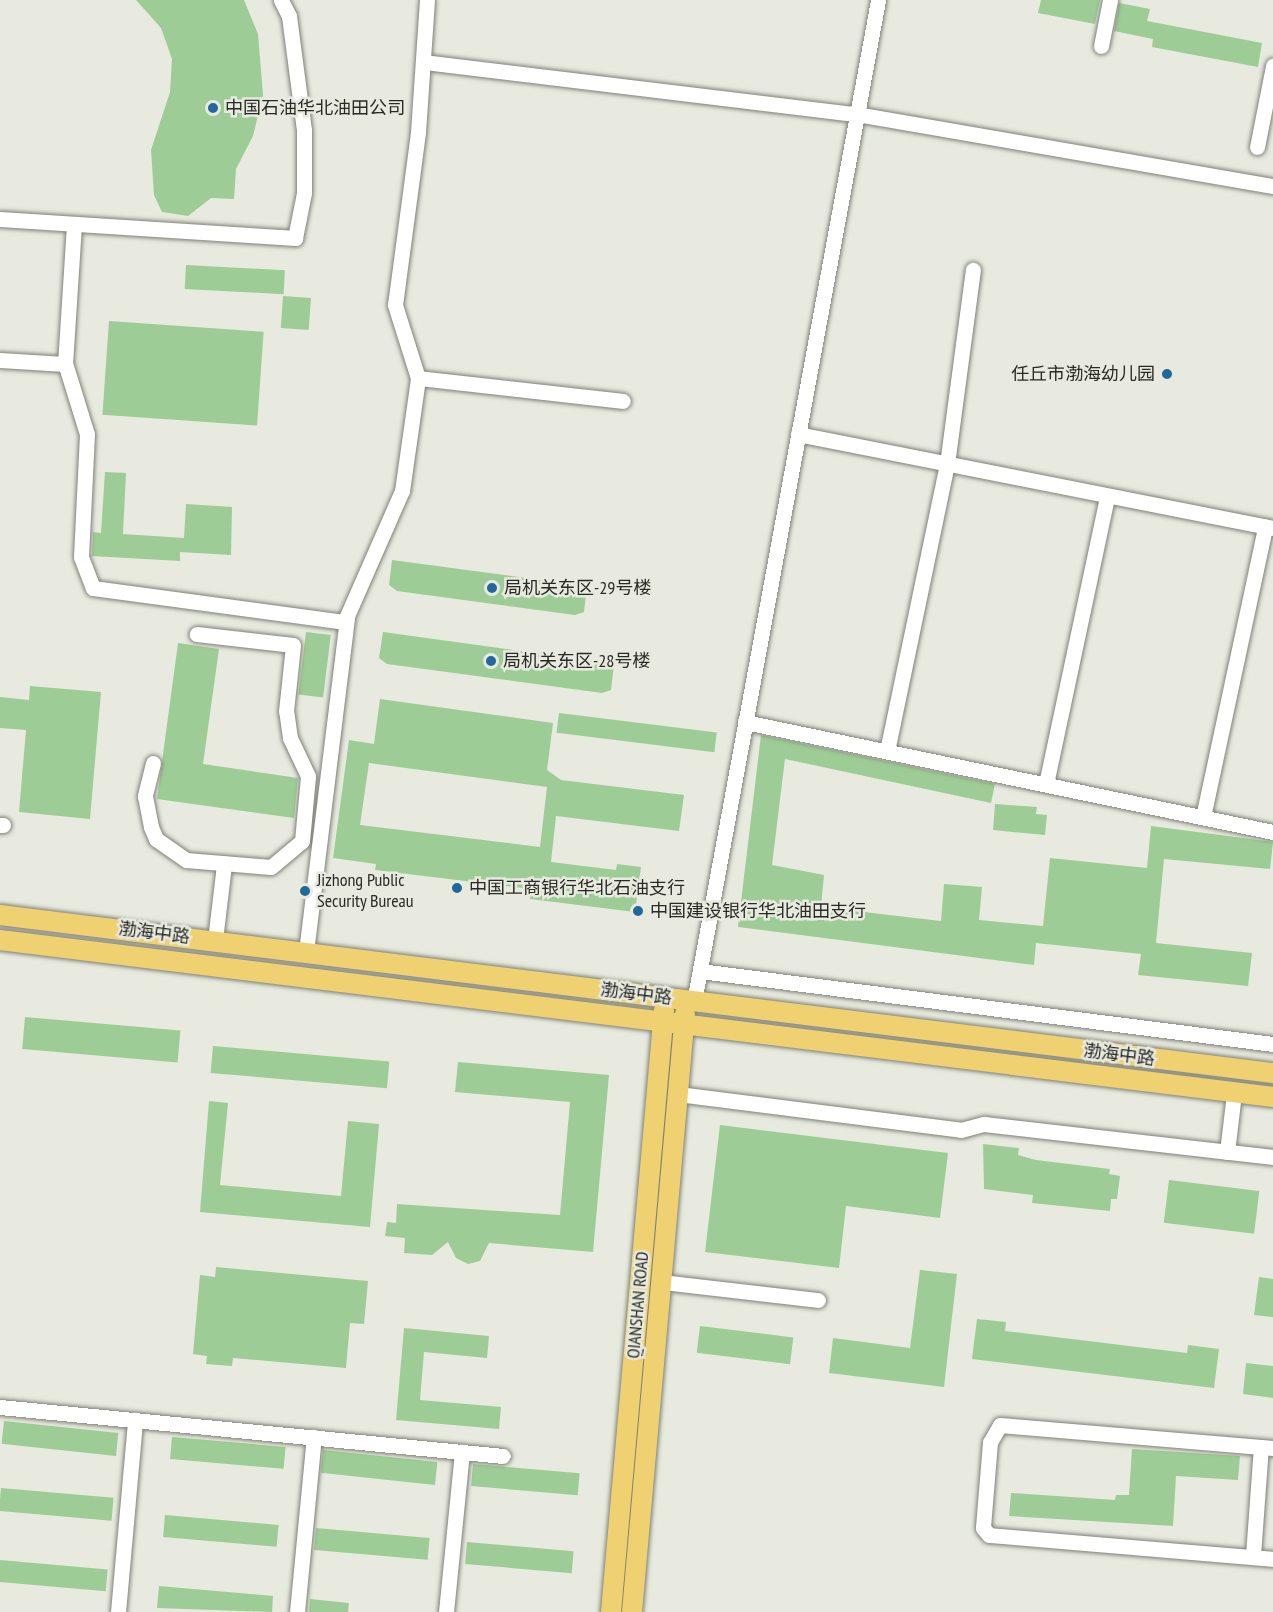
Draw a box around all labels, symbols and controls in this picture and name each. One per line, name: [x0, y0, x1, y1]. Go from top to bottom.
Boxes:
place label: 中国石油华北油田公司: [225, 97, 405, 119]
marker: 中国石油华北油田公司: [206, 101, 220, 115]
place label: 任丘市渤海幼儿园: [1011, 363, 1155, 385]
marker: 任丘市渤海幼儿园: [1160, 367, 1174, 381]
place label: 局机关东区-29号楼: [504, 577, 651, 599]
marker: 局机关东区-29号楼: [485, 581, 499, 595]
place label: 局机关东区-28号楼: [503, 650, 650, 672]
marker: 局机关东区-28号楼: [484, 654, 498, 668]
place label: Jizhong Public Security Bureau: [317, 870, 414, 912]
place label: 中国工商银行华北石油支行: [469, 877, 685, 899]
marker: 中国工商银行华北石油支行: [450, 881, 464, 895]
marker: Jizhong Public Security Bureau: [298, 884, 312, 898]
place label: 中国建设银行华北油田支行: [650, 900, 866, 922]
marker: 中国建设银行华北油田支行: [631, 904, 645, 918]
street label: 渤海中路: [117, 918, 191, 948]
street label: 渤海中路: [599, 979, 673, 1009]
street label: 渤海中路: [1082, 1040, 1156, 1070]
street label: QIANSHAN ROAD: [623, 1251, 653, 1359]

